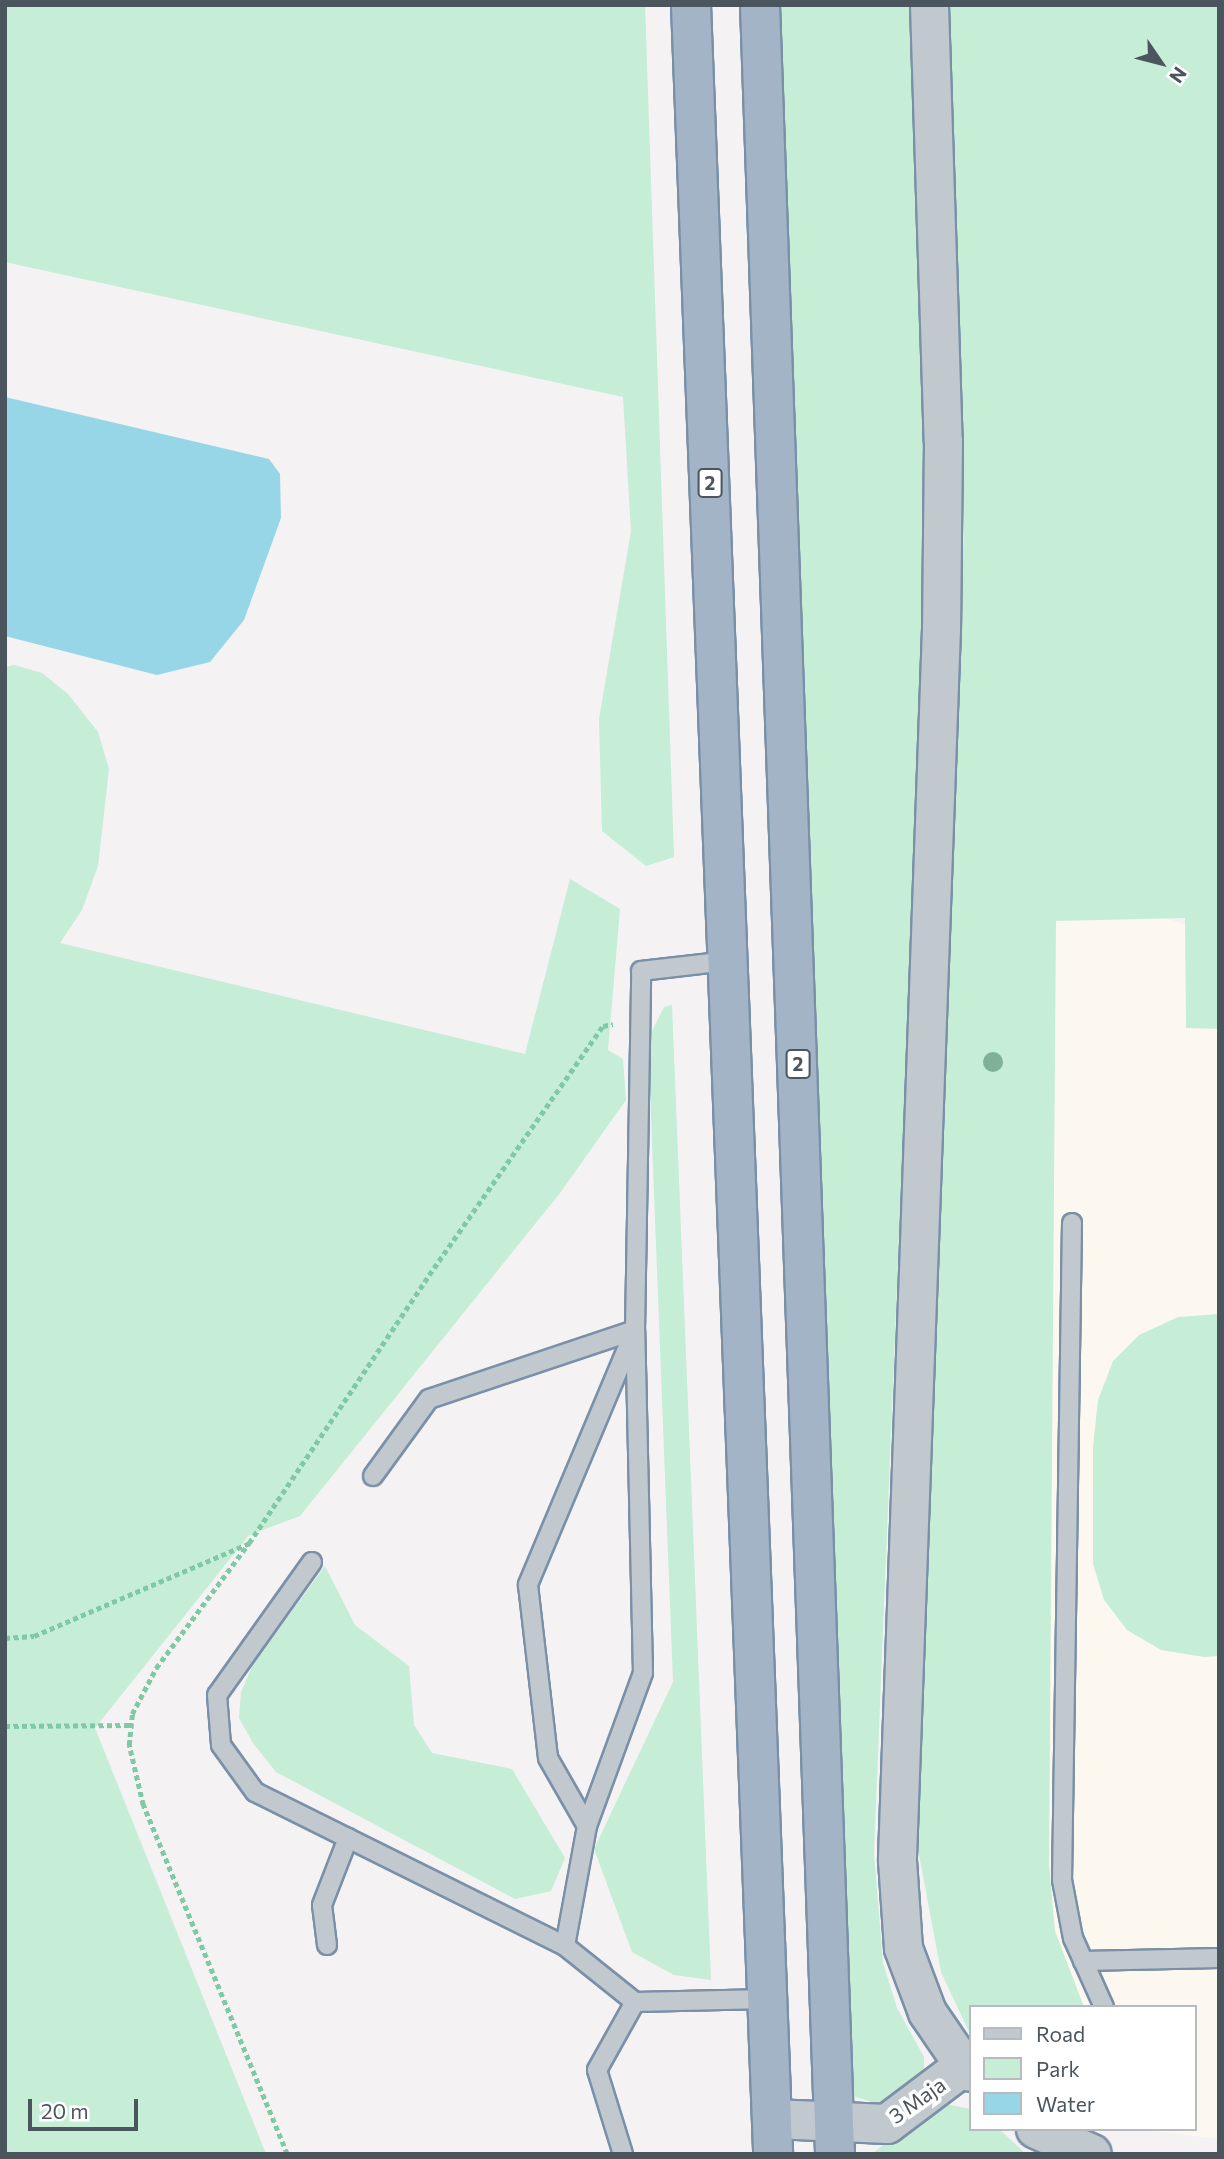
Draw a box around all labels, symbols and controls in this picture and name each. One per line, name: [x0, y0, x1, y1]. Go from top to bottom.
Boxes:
north arrow: [1126, 28, 1196, 98]
text: N: [1165, 63, 1192, 88]
road number: 2: [696, 468, 724, 498]
road number: 2: [784, 1048, 812, 1080]
legend: [968, 2005, 1196, 2131]
text: Road: [1036, 2021, 1085, 2046]
text: Park: [1036, 2056, 1080, 2081]
street label: 3 Maja: [884, 2072, 950, 2128]
scale bar: [32, 2086, 142, 2130]
text: Water: [1036, 2091, 1095, 2116]
text: 20 m: [41, 2098, 89, 2123]

